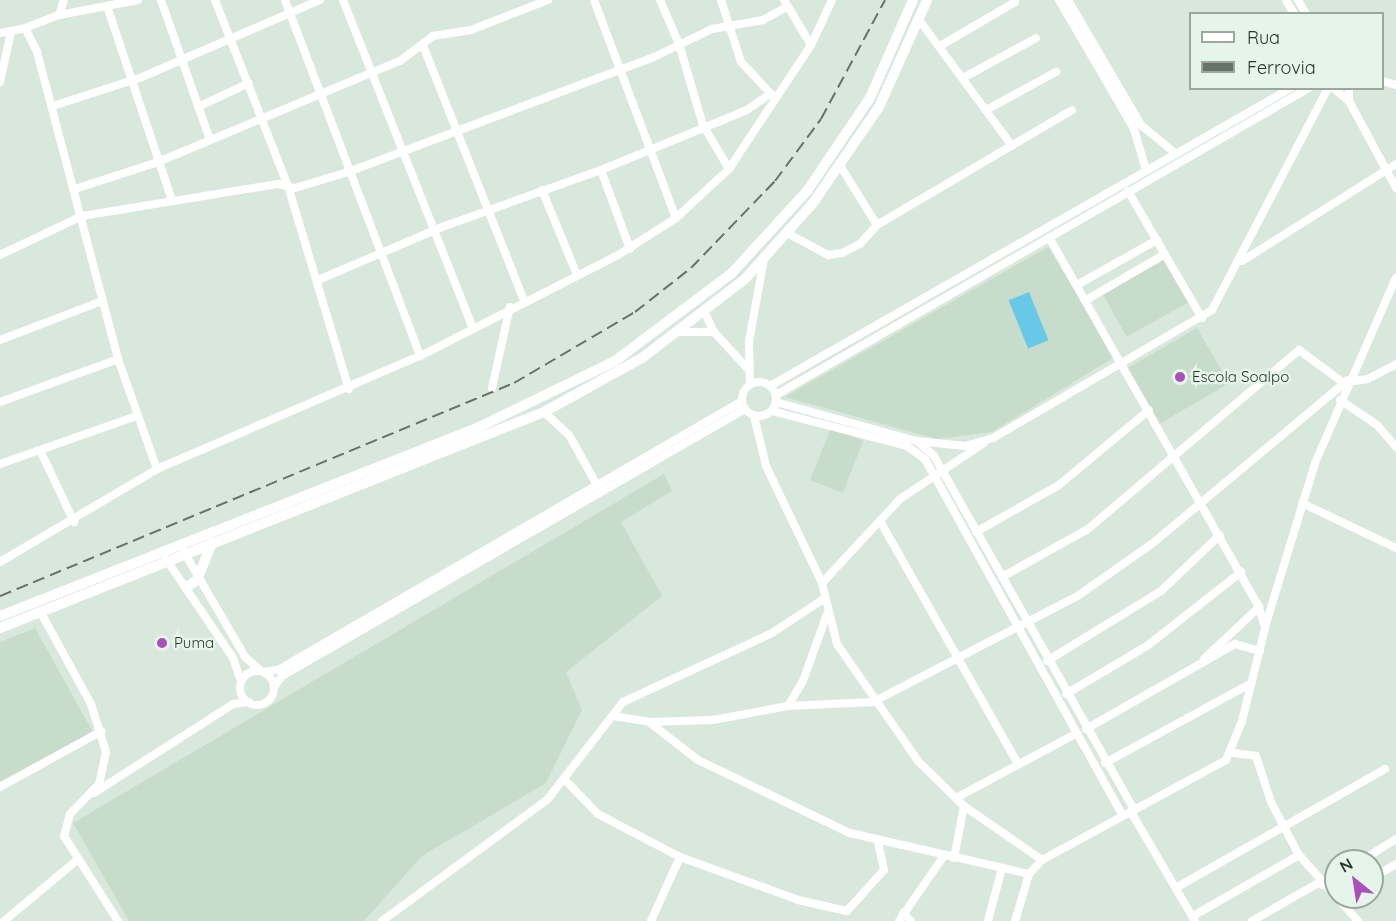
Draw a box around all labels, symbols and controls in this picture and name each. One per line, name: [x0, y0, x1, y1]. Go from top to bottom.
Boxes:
legend: [1189, 12, 1384, 90]
text: Rua: [1247, 26, 1280, 49]
text: Ferrovia: [1247, 56, 1316, 79]
place label: Escola Soalpo: [1192, 368, 1289, 386]
marker: Escola Soalpo: [1173, 370, 1187, 384]
place label: Puma: [174, 634, 214, 652]
marker: Puma: [155, 636, 169, 650]
north arrow: [1324, 849, 1384, 909]
text: N: [1336, 854, 1356, 877]

